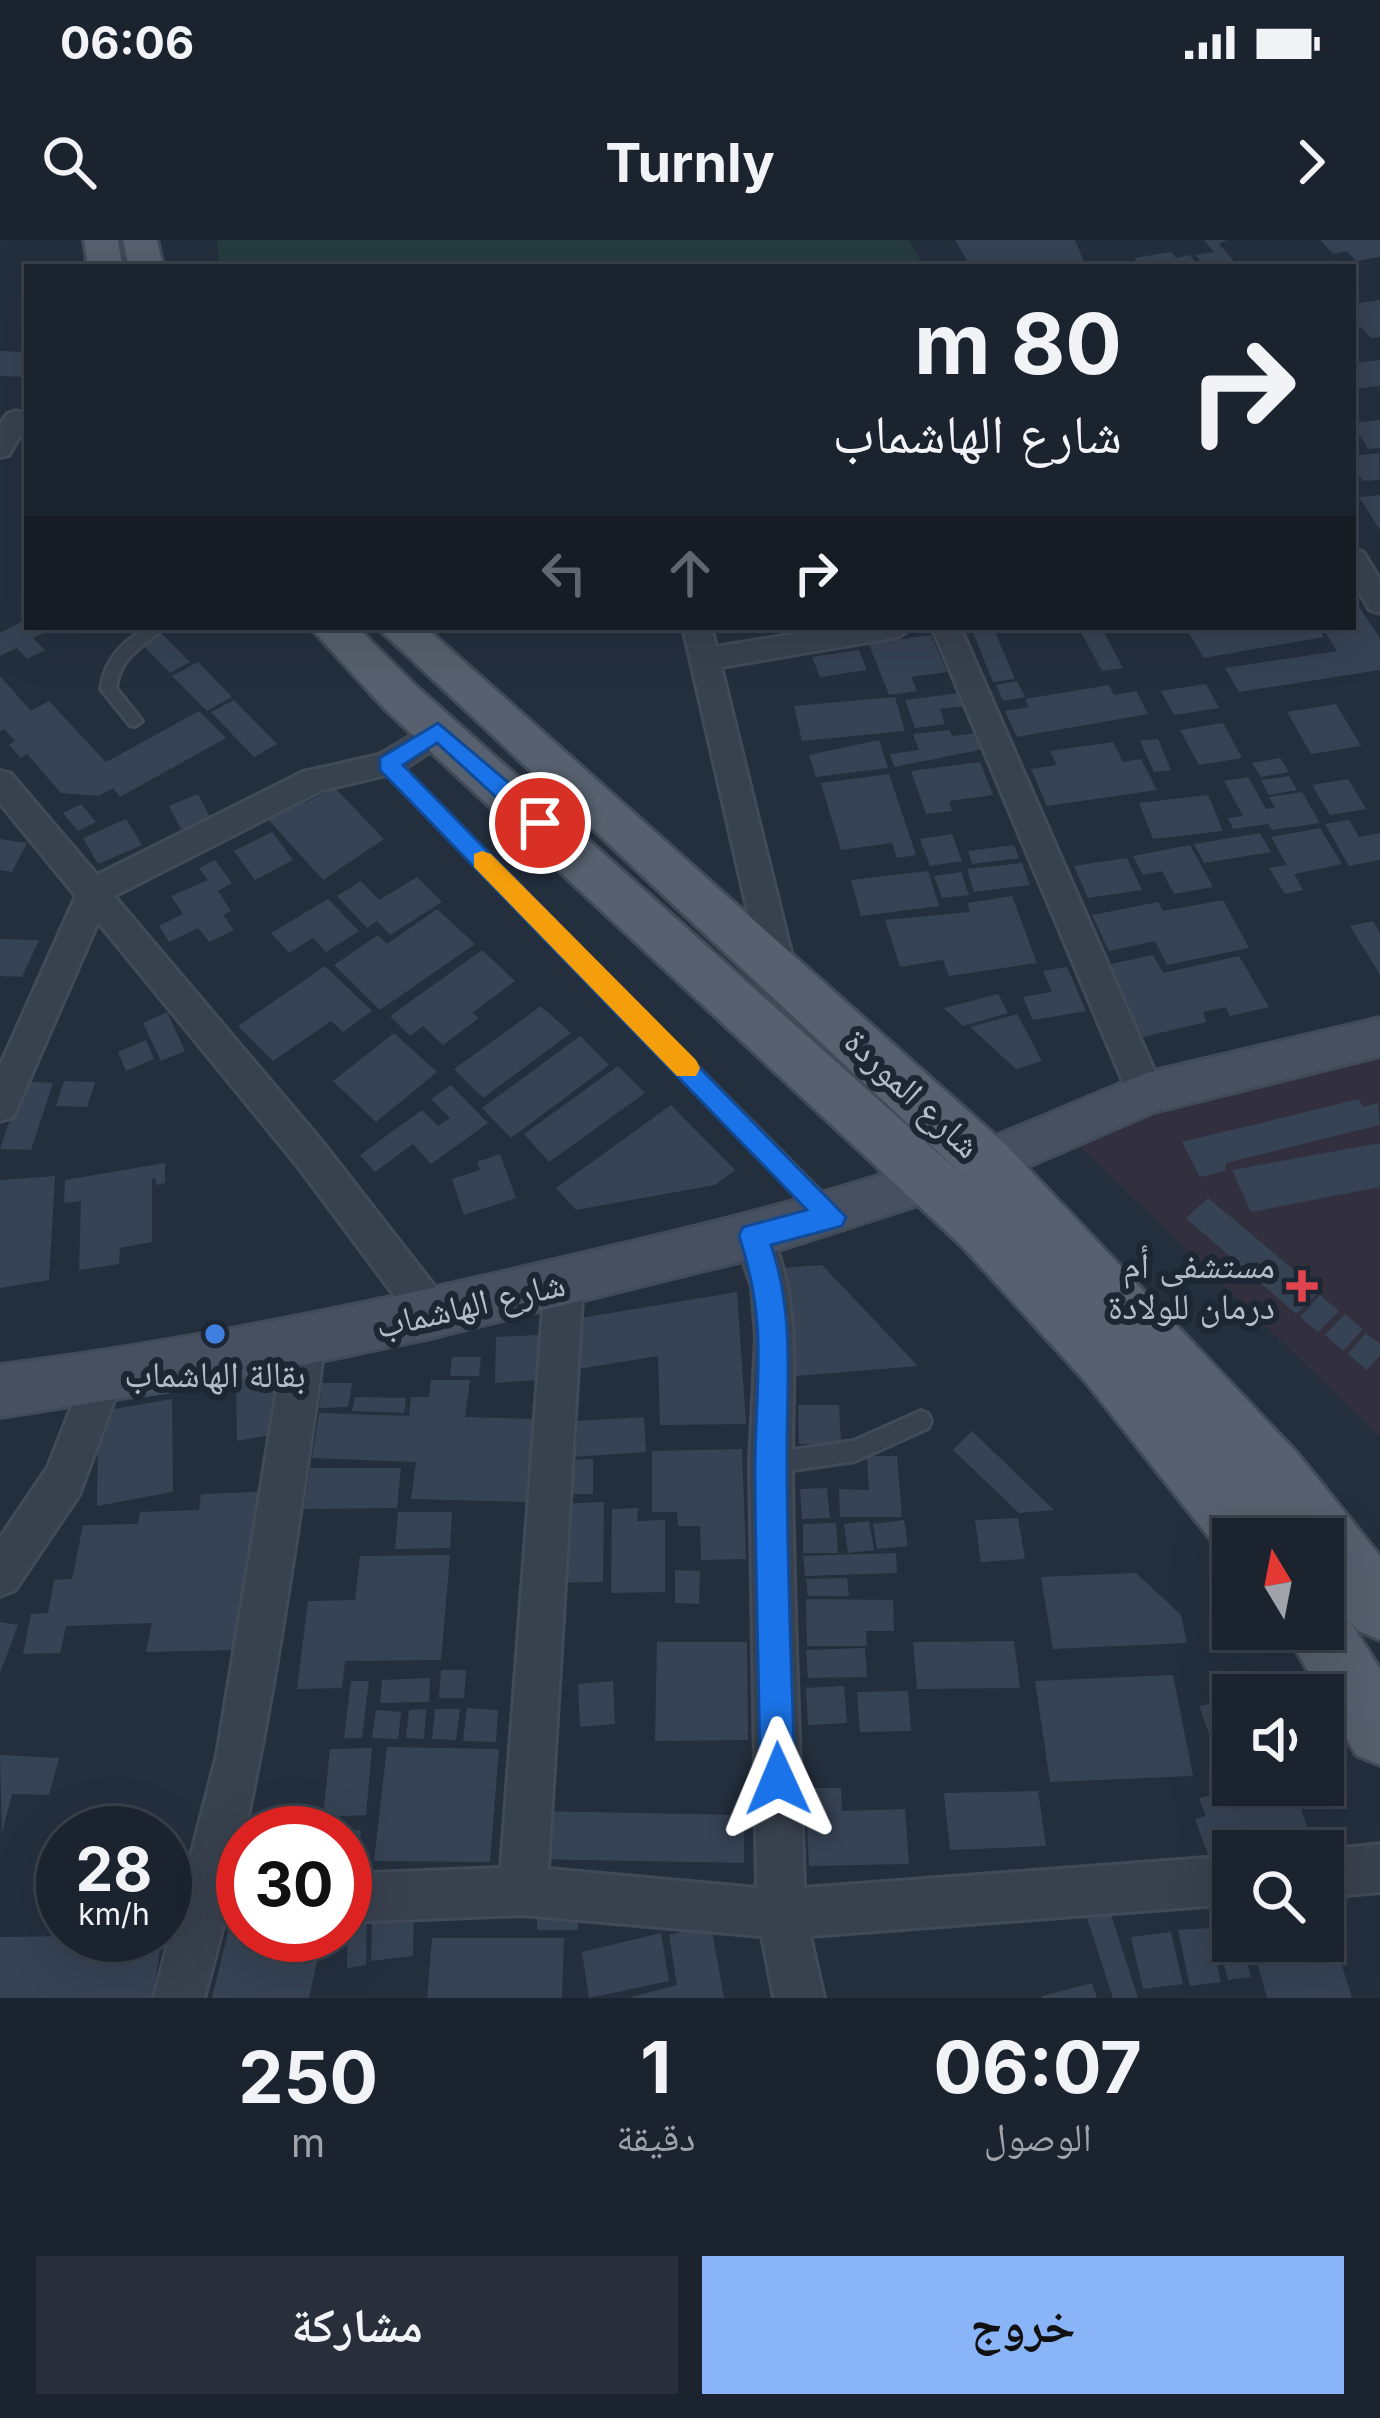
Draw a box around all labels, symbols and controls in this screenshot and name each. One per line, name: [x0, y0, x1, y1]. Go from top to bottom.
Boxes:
text: 06:06: [60, 15, 194, 70]
icon: search: [36, 129, 102, 195]
icon: forward: [1278, 129, 1344, 195]
text: Turnly: [605, 130, 775, 195]
text: 80 m: [914, 293, 1122, 394]
icon: right: [1164, 312, 1320, 468]
text: شارع الهاشماب: [832, 401, 1122, 466]
icon: left: [531, 540, 597, 606]
icon: ahead: [657, 540, 723, 606]
icon: right: [783, 540, 849, 606]
pin: [489, 772, 591, 874]
icon: arrive: [507, 790, 573, 856]
street label: شارع الموردة: [835, 1019, 990, 1168]
place label: مستشفى أم درمان للولادة: [1108, 1243, 1275, 1328]
street label: شارع الهاشماب: [371, 1261, 569, 1348]
marker: مستشفى أم درمان للولادة: [1286, 1270, 1318, 1302]
marker: بقالة الهاشماب: [202, 1321, 228, 1347]
place label: بقالة الهاشماب: [124, 1352, 306, 1396]
north arrow: [1212, 1518, 1344, 1650]
map controls: [1212, 1518, 1344, 1962]
button: sound: [1212, 1674, 1344, 1806]
position arrow: [715, 1716, 841, 1842]
speed limit sign: 30: [216, 1806, 372, 1962]
button: search: [1212, 1830, 1344, 1962]
text: 28: [76, 1833, 152, 1905]
text: km/h: [78, 1896, 150, 1932]
text: 1: [640, 2023, 671, 2110]
text: 06:07: [934, 2023, 1142, 2110]
text: 250: [238, 2033, 378, 2120]
text: دقيقة: [616, 2113, 695, 2160]
text: الوصول: [984, 2113, 1092, 2160]
text: m: [291, 2119, 325, 2166]
button: مشاركة: [36, 2256, 678, 2394]
button: خروج: [702, 2256, 1344, 2394]

